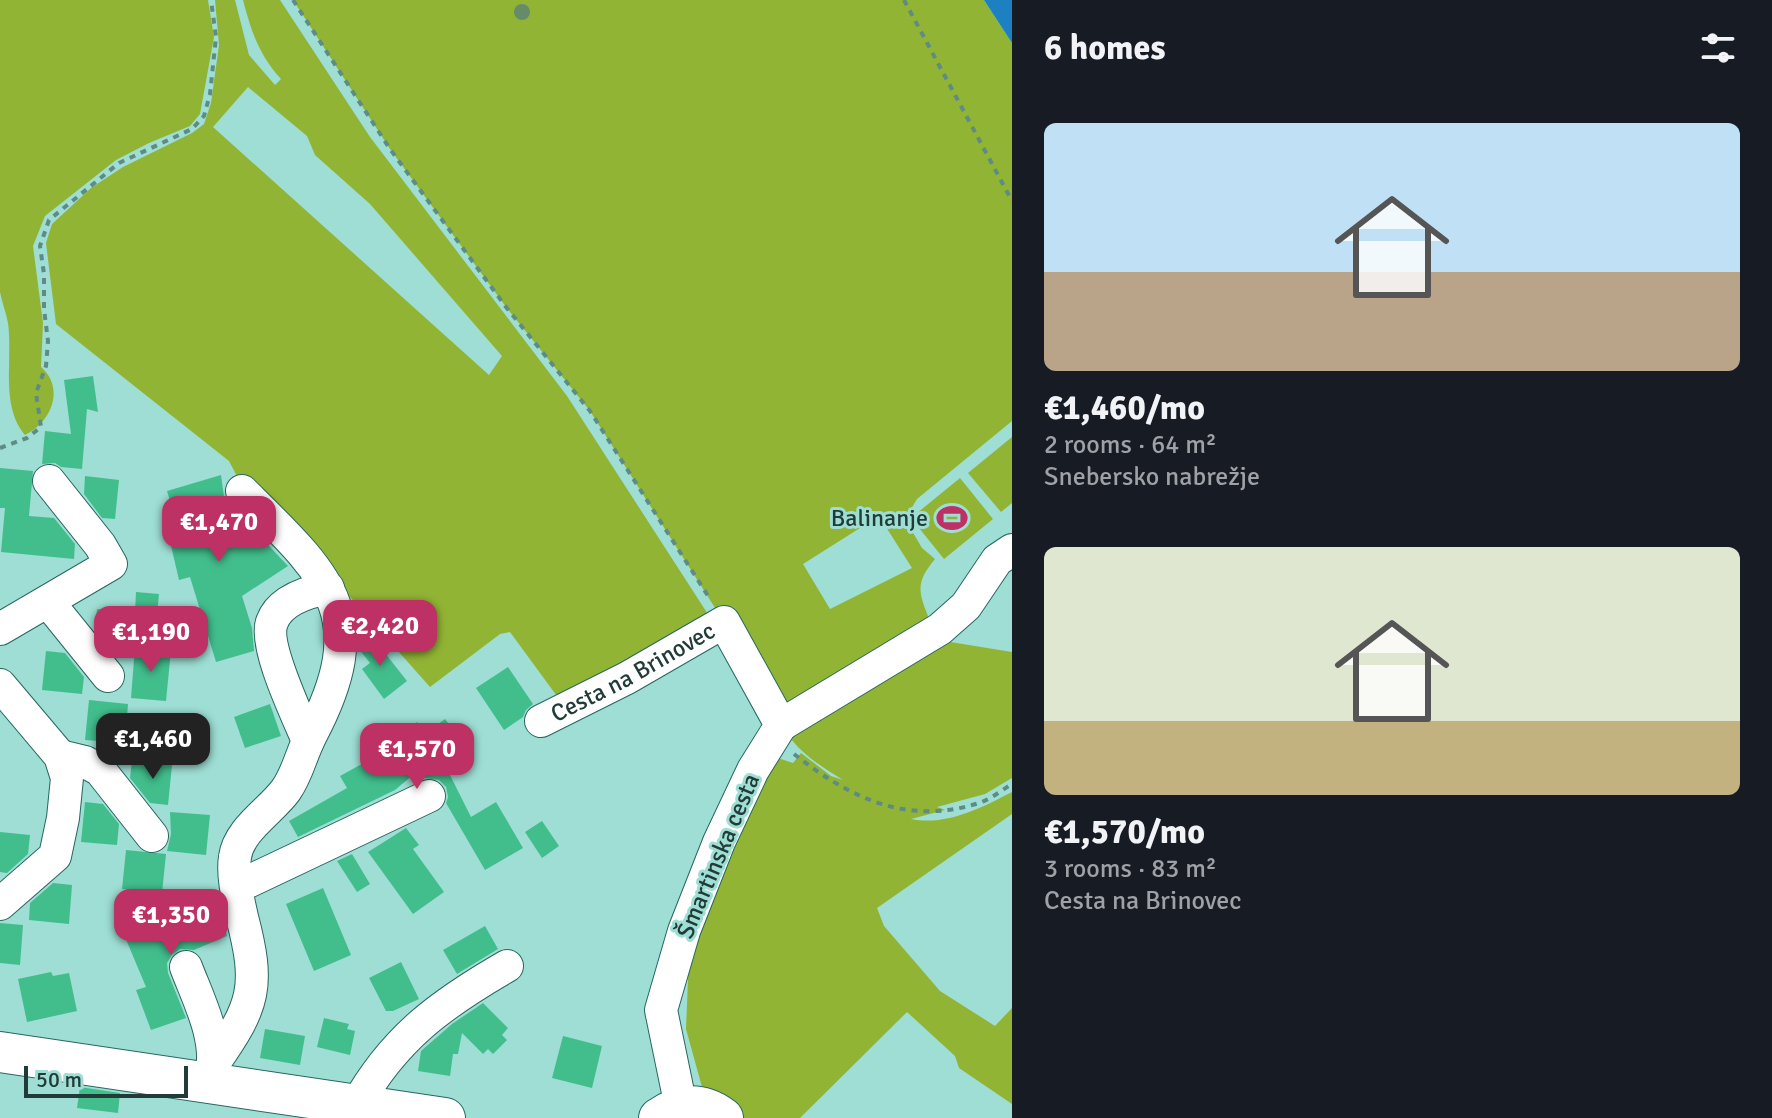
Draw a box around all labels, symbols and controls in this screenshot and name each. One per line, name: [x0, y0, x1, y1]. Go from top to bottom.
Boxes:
icon: filters: [1696, 26, 1740, 70]
text: 6 homes: [1044, 27, 1165, 69]
icon: home: [1320, 175, 1464, 319]
text: €1,460/mo: [1044, 387, 1205, 429]
text: 2 rooms · 64 m²: [1044, 429, 1217, 461]
text: Snebersko nabrežje: [1044, 461, 1260, 493]
pin: €1,470: [154, 496, 284, 564]
sports icon: Balinanje: [935, 501, 969, 535]
place label: Balinanje: [831, 503, 928, 533]
text: €1,470: [180, 506, 258, 538]
icon: home: [1320, 599, 1464, 743]
pin: €2,420: [315, 600, 445, 668]
pin: €1,190: [86, 606, 216, 674]
text: €2,420: [341, 610, 419, 642]
street label: Cesta na Brinovec: [546, 615, 720, 729]
text: €1,190: [112, 616, 190, 648]
pin: €1,460: [88, 713, 218, 781]
text: €1,460: [114, 723, 192, 755]
pin: €1,570: [352, 723, 482, 791]
text: €1,570: [378, 733, 456, 765]
street label: Šmartinska cesta: [670, 769, 766, 943]
text: €1,570/mo: [1044, 811, 1205, 853]
text: 3 rooms · 83 m²: [1044, 853, 1217, 885]
text: Cesta na Brinovec: [1044, 885, 1242, 917]
pin: €1,350: [106, 889, 236, 957]
text: €1,350: [132, 899, 210, 931]
scale bar: [24, 1062, 188, 1098]
text: 50 m: [36, 1066, 82, 1093]

